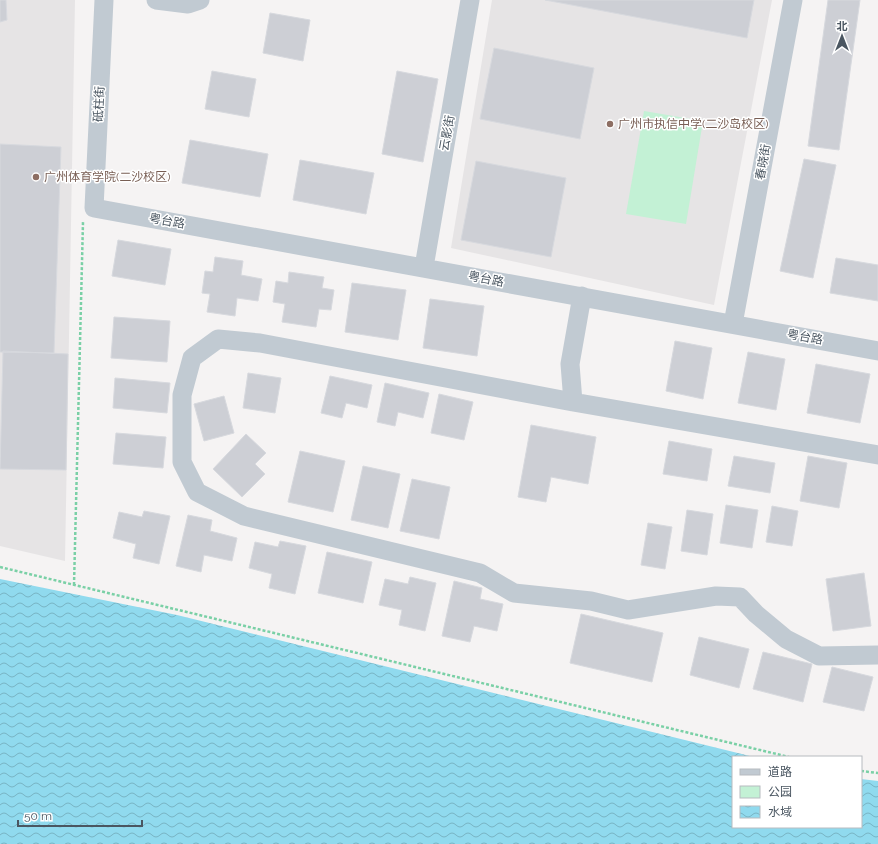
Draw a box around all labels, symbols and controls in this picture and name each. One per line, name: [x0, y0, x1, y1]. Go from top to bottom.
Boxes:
north arrow: [822, 16, 862, 56]
text: 北: [837, 20, 848, 33]
street label: 砥柱街: [91, 86, 107, 122]
street label: 云影街: [437, 114, 457, 152]
place label: 广州市执信中学(二沙岛校区): [618, 117, 768, 131]
marker: 广州市执信中学(二沙岛校区): [605, 119, 615, 129]
street label: 春晓街: [753, 143, 773, 181]
place label: 广州体育学院(二沙校区): [44, 170, 170, 184]
marker: 广州体育学院(二沙校区): [31, 172, 41, 182]
street label: 粤台路: [148, 211, 186, 231]
street label: 粤台路: [467, 269, 505, 289]
street label: 粤台路: [786, 327, 824, 347]
legend: [732, 756, 862, 828]
text: 道路: [768, 765, 792, 779]
text: 公园: [768, 785, 792, 799]
scale bar: [18, 802, 142, 828]
text: 水域: [768, 805, 792, 819]
text: 50 m: [24, 809, 52, 823]

